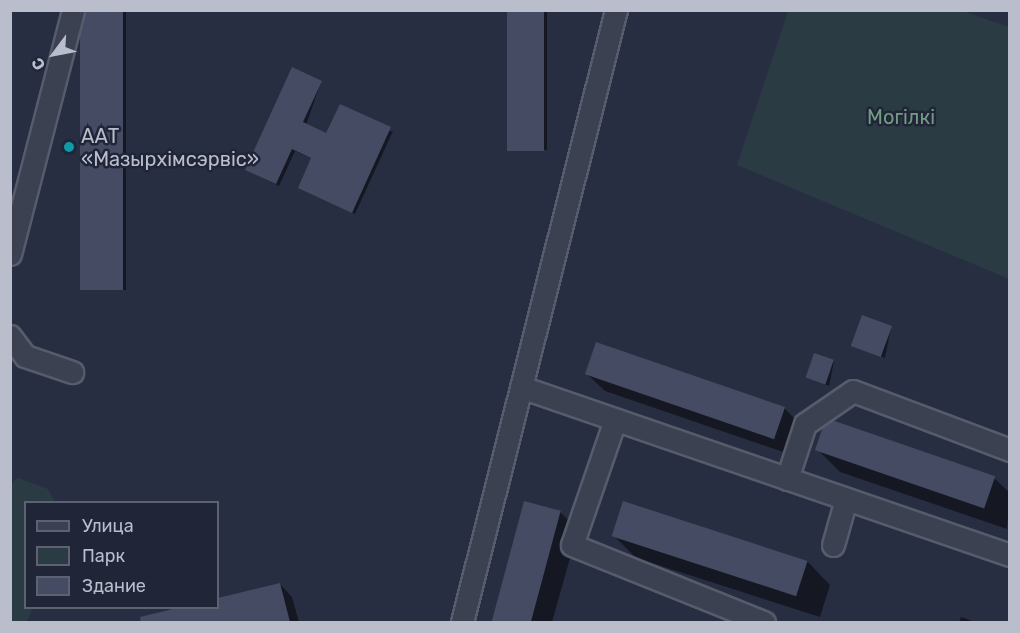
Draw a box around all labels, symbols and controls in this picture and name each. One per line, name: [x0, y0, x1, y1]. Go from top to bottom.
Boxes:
north arrow: [24, 24, 84, 84]
text: С: [27, 54, 49, 74]
park label: Могілкі: [867, 105, 935, 129]
place label: ААТ «Мазырхімсэрвіс»: [81, 124, 259, 171]
marker: ААТ «Мазырхімсэрвіс»: [62, 140, 76, 154]
legend: [24, 501, 219, 609]
text: Улица: [82, 515, 134, 537]
text: Парк: [82, 545, 125, 567]
text: Здание: [82, 575, 146, 597]

